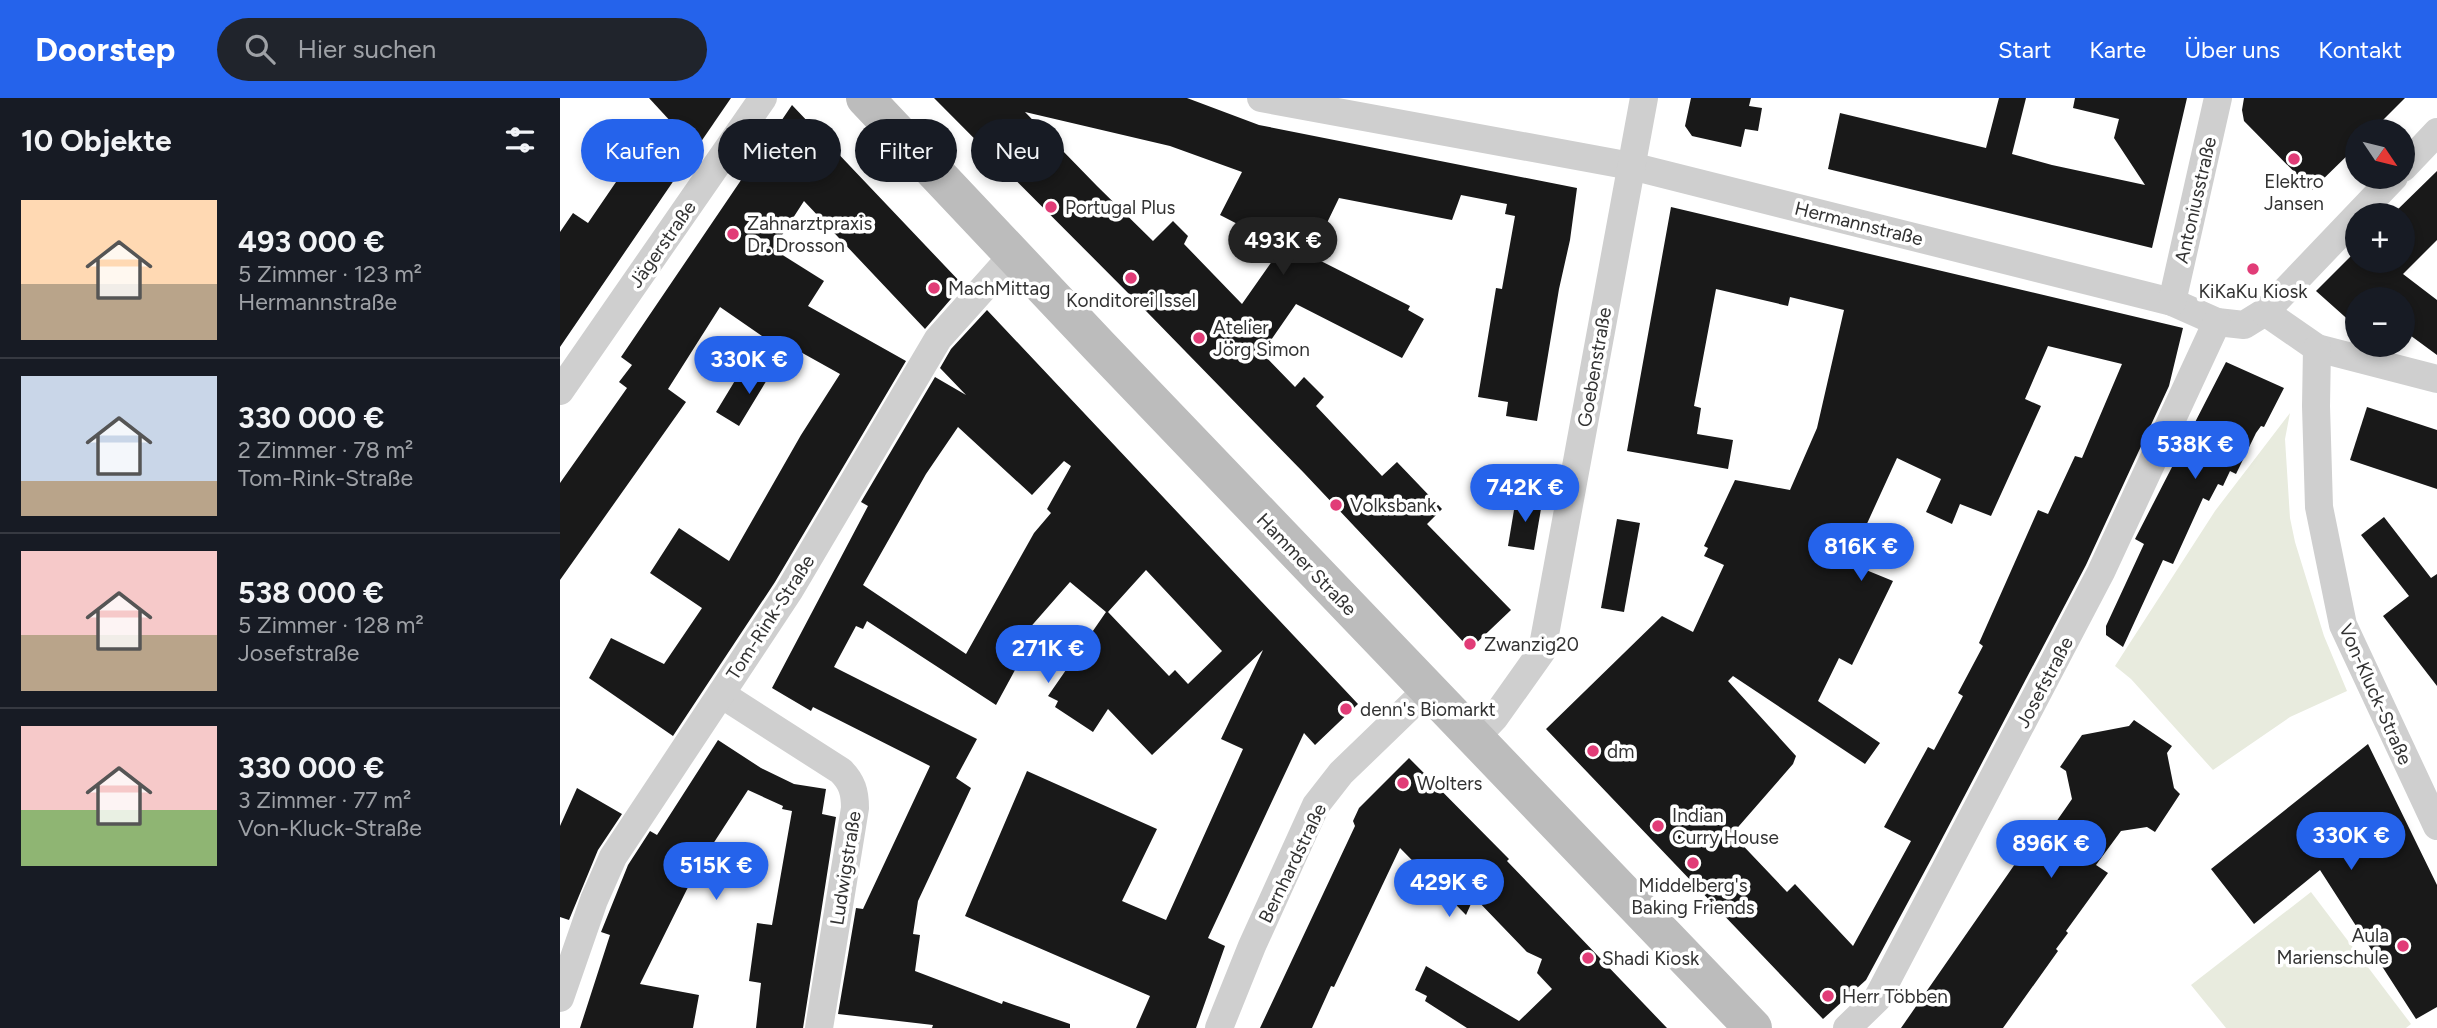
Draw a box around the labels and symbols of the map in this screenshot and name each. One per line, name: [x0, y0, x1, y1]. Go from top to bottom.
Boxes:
north arrow: [2345, 119, 2415, 189]
street label: Antoniusstraße: [2170, 135, 2221, 266]
marker: Elektro Jansen: [2286, 151, 2302, 167]
place label: Elektro Jansen: [2264, 170, 2324, 215]
street label: Jägerstraße: [624, 196, 701, 292]
place label: Portugal Plus: [1065, 196, 1176, 219]
street label: Hermannstraße: [1792, 196, 1925, 251]
marker: Portugal Plus: [1043, 199, 1059, 215]
place label: Zahnarztpraxis Dr. Drosson: [747, 212, 872, 257]
pin: 493K €: [1226, 218, 1340, 277]
marker: Zahnarztpraxis Dr. Drosson: [725, 226, 741, 242]
marker: KiKaKu Kiosk: [2245, 261, 2261, 277]
marker: Konditorei Issel: [1123, 270, 1139, 286]
place label: MachMittag: [948, 277, 1050, 300]
marker: MachMittag: [926, 280, 942, 296]
place label: KiKaKu Kiosk: [2198, 280, 2308, 303]
place label: Konditorei Issel: [1066, 289, 1196, 312]
street label: Goebenstraße: [1573, 305, 1616, 429]
place label: Atelier Jörg Simon: [1213, 316, 1310, 361]
marker: Atelier Jörg Simon: [1191, 330, 1207, 346]
pin: 330K €: [692, 336, 806, 396]
pin: 538K €: [2138, 422, 2252, 481]
pin: 742K €: [1468, 464, 1582, 524]
place label: Volksbank: [1350, 494, 1437, 517]
marker: Volksbank: [1328, 497, 1344, 513]
street label: Hammer Straße: [1252, 508, 1361, 620]
pin: 816K €: [1804, 524, 1918, 583]
street label: Tom-Rink-Straße: [721, 550, 819, 684]
street label: Von-Kluck-Straße: [2334, 620, 2417, 768]
pin: 271K €: [991, 626, 1105, 685]
place label: Zwanzig20: [1484, 633, 1579, 656]
street label: Josefstraße: [2011, 633, 2078, 732]
marker: Zwanzig20: [1462, 636, 1478, 652]
place label: denn's Biomarkt: [1360, 698, 1496, 721]
marker: denn's Biomarkt: [1338, 701, 1354, 717]
place label: dm: [1607, 740, 1634, 763]
marker: dm: [1585, 743, 1601, 759]
place label: Wolters: [1417, 772, 1483, 795]
marker: Wolters: [1395, 775, 1411, 791]
street label: Bernhardstraße: [1254, 800, 1331, 927]
place label: Indian Curry House: [1672, 804, 1779, 849]
street label: Ludwigstraße: [825, 809, 866, 927]
pin: 330K €: [2294, 812, 2408, 872]
marker: Indian Curry House: [1650, 818, 1666, 834]
pin: 896K €: [1994, 820, 2108, 880]
pin: 515K €: [659, 842, 773, 902]
marker: Middelberg's Baking Friends: [1685, 855, 1701, 871]
pin: 429K €: [1392, 860, 1506, 919]
place label: Middelberg's Baking Friends: [1631, 874, 1755, 919]
place label: Aula Marienschule: [2277, 924, 2389, 969]
marker: Aula Marienschule: [2395, 938, 2411, 954]
place label: Shadi Kiosk: [1602, 947, 1700, 970]
marker: Shadi Kiosk: [1580, 950, 1596, 966]
place label: Herr Többen: [1842, 985, 1948, 1008]
marker: Herr Többen: [1820, 988, 1836, 1004]

